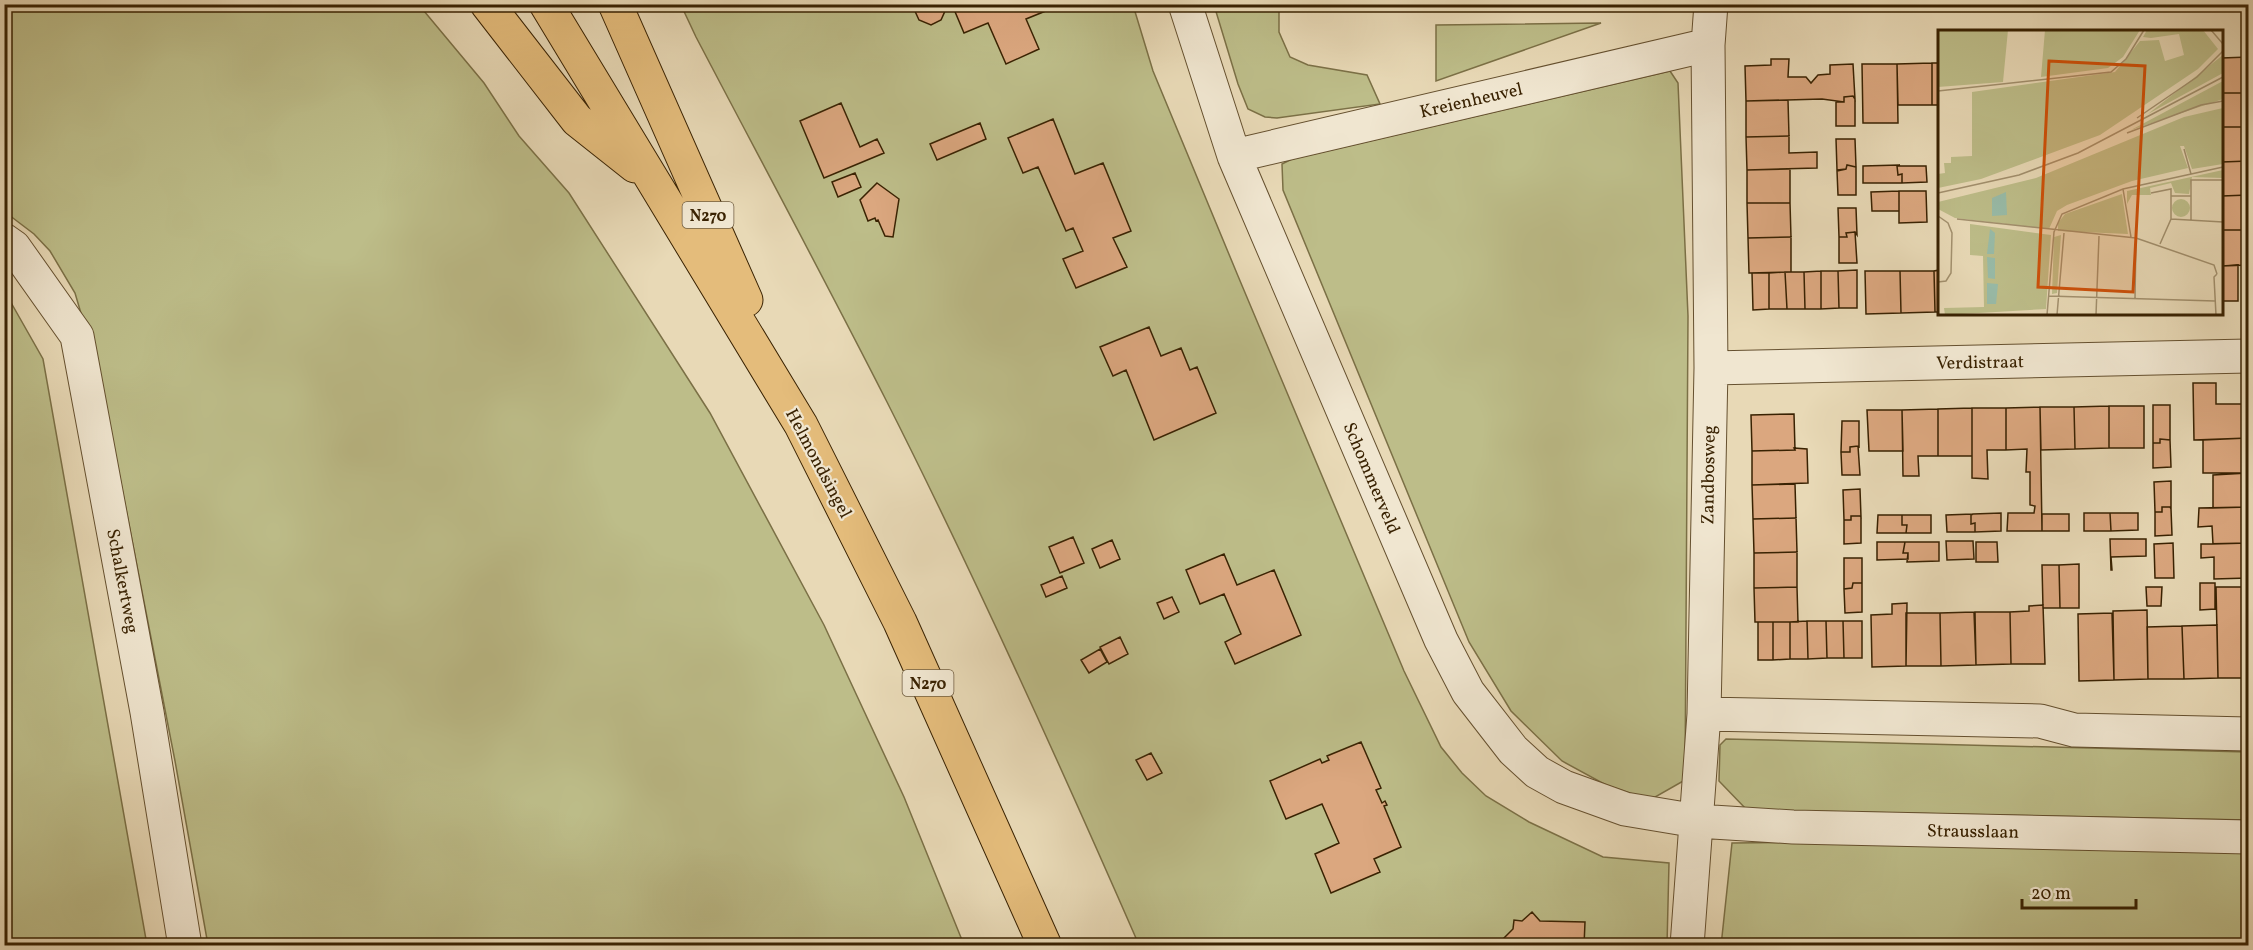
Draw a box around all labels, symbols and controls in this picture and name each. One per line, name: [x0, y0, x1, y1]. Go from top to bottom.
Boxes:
inset map: [1938, 30, 2223, 315]
street label: Kreienheuvel: [1417, 77, 1525, 125]
road number: N270: [682, 202, 734, 228]
street label: Verdistraat: [1936, 350, 2024, 377]
street label: Helmondsingel: [778, 404, 857, 523]
street label: Schommerveld: [1336, 419, 1405, 538]
street label: Zandbosweg: [1696, 425, 1723, 525]
street label: Schalkertweg: [99, 527, 144, 636]
road number: N270: [902, 670, 954, 696]
street label: Strausslaan: [1927, 819, 2020, 846]
scale bar: [2022, 872, 2136, 910]
text: 20 m: [2031, 882, 2071, 907]

